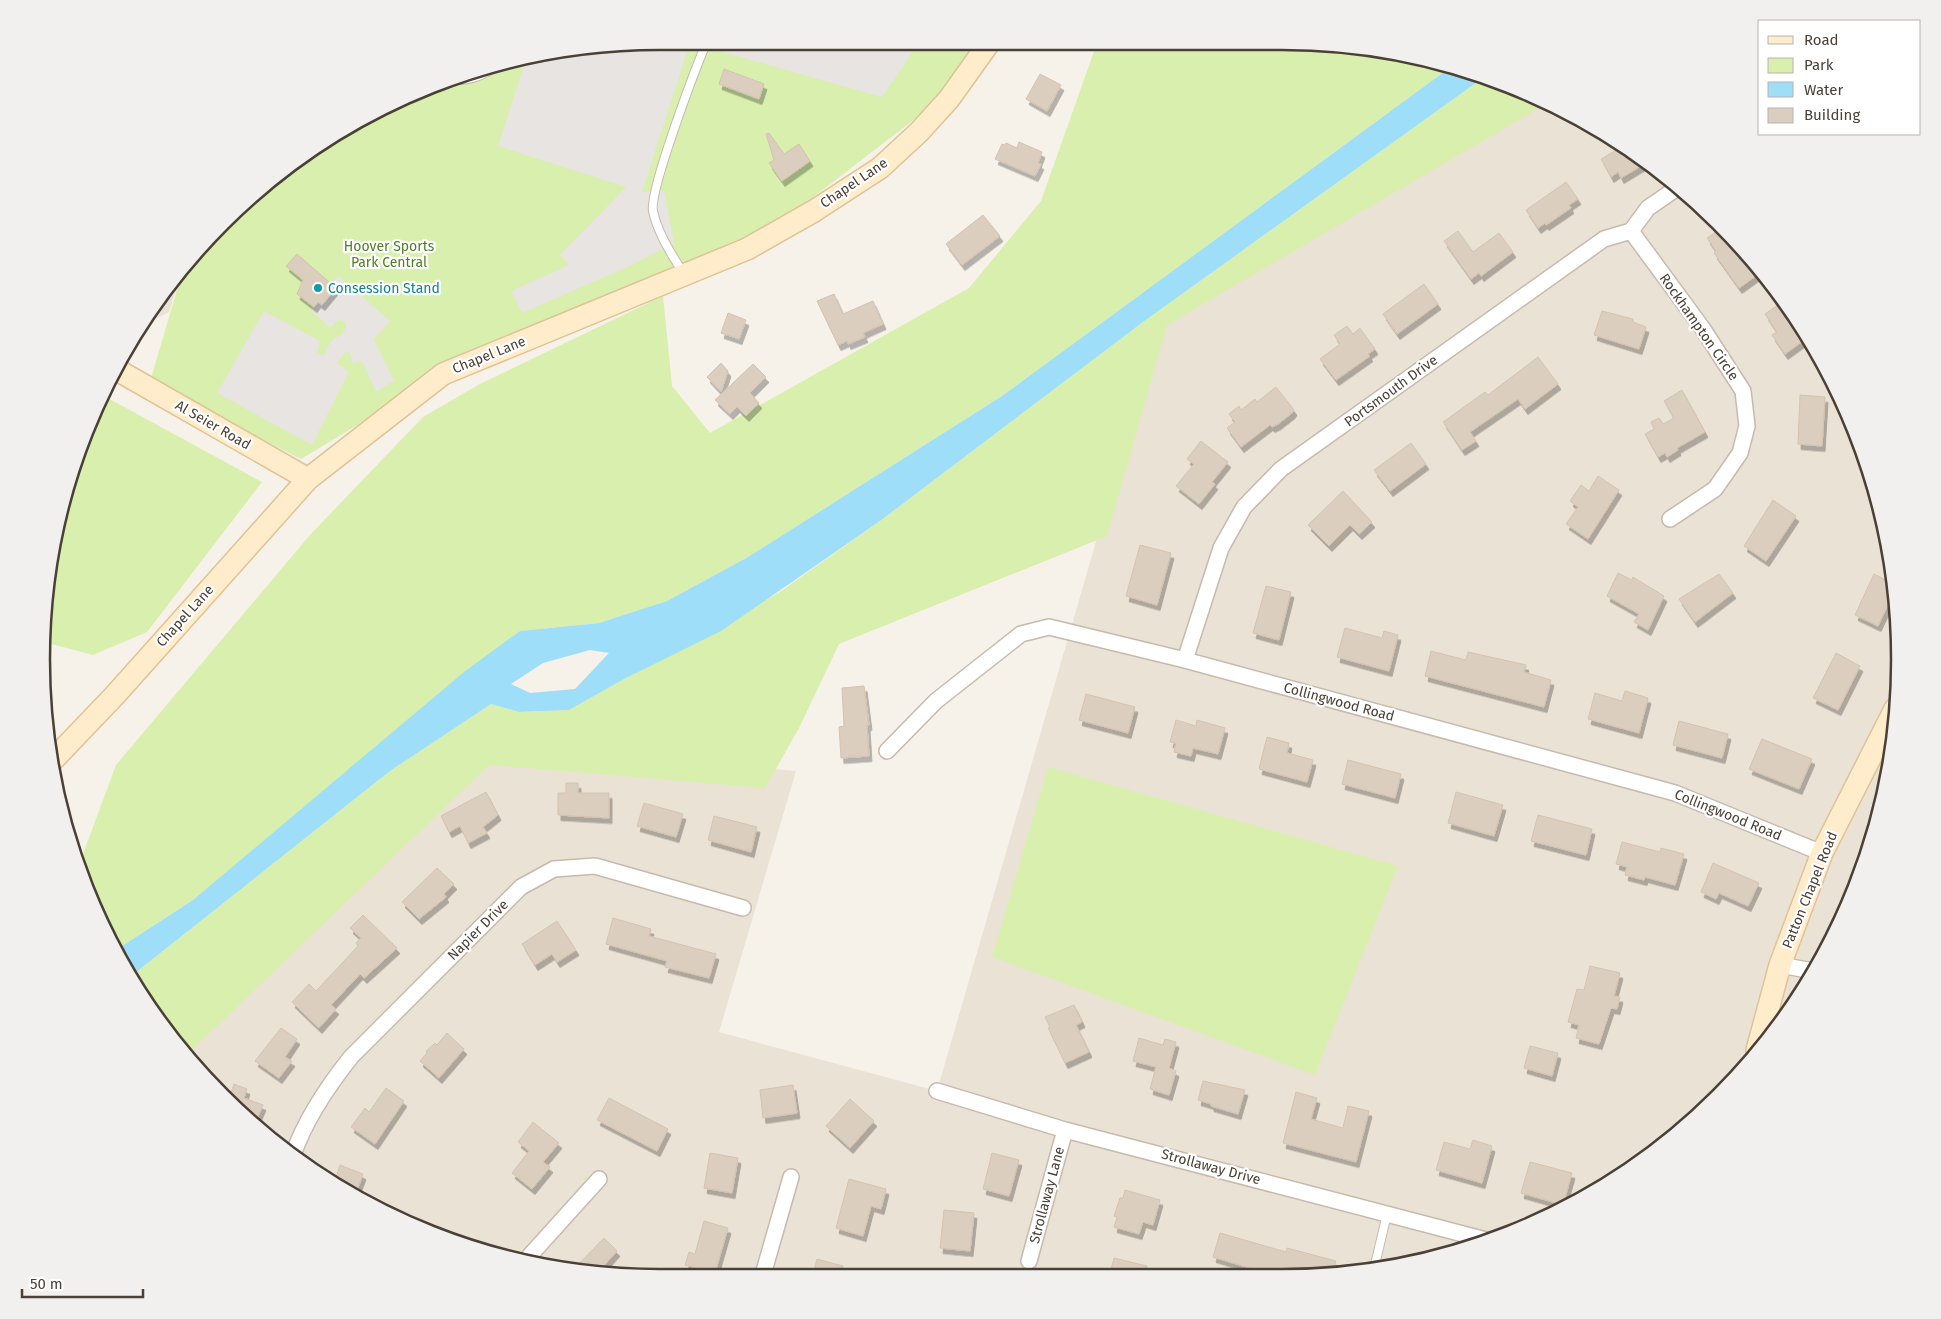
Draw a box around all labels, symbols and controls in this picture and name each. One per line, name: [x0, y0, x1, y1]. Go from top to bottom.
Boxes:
legend: [1758, 20, 1921, 135]
text: Road: [1804, 31, 1839, 49]
text: Park: [1804, 56, 1834, 74]
text: Water: [1804, 81, 1843, 99]
text: Building: [1804, 106, 1860, 124]
street label: Chapel Lane: [817, 154, 891, 212]
park label: Hoover Sports Park Central: [344, 238, 435, 271]
street label: Rockhampton Circle: [1656, 270, 1742, 384]
place label: Consession Stand: [328, 280, 440, 297]
marker: Consession Stand: [312, 282, 324, 294]
street label: Chapel Lane: [450, 333, 528, 377]
street label: Portsmouth Drive: [1341, 351, 1441, 431]
street label: Al Seier Road: [172, 397, 254, 453]
street label: Chapel Lane: [153, 581, 217, 651]
street label: Collingwood Road: [1282, 679, 1396, 725]
street label: Collingwood Road: [1672, 786, 1784, 844]
street label: Patton Chapel Road: [1779, 829, 1841, 951]
street label: Napier Drive: [444, 896, 512, 964]
street label: Strollaway Lane: [1026, 1145, 1068, 1245]
street label: Strollaway Drive: [1159, 1146, 1263, 1188]
scale bar: [22, 1266, 144, 1298]
text: 50 m: [30, 1275, 63, 1293]

